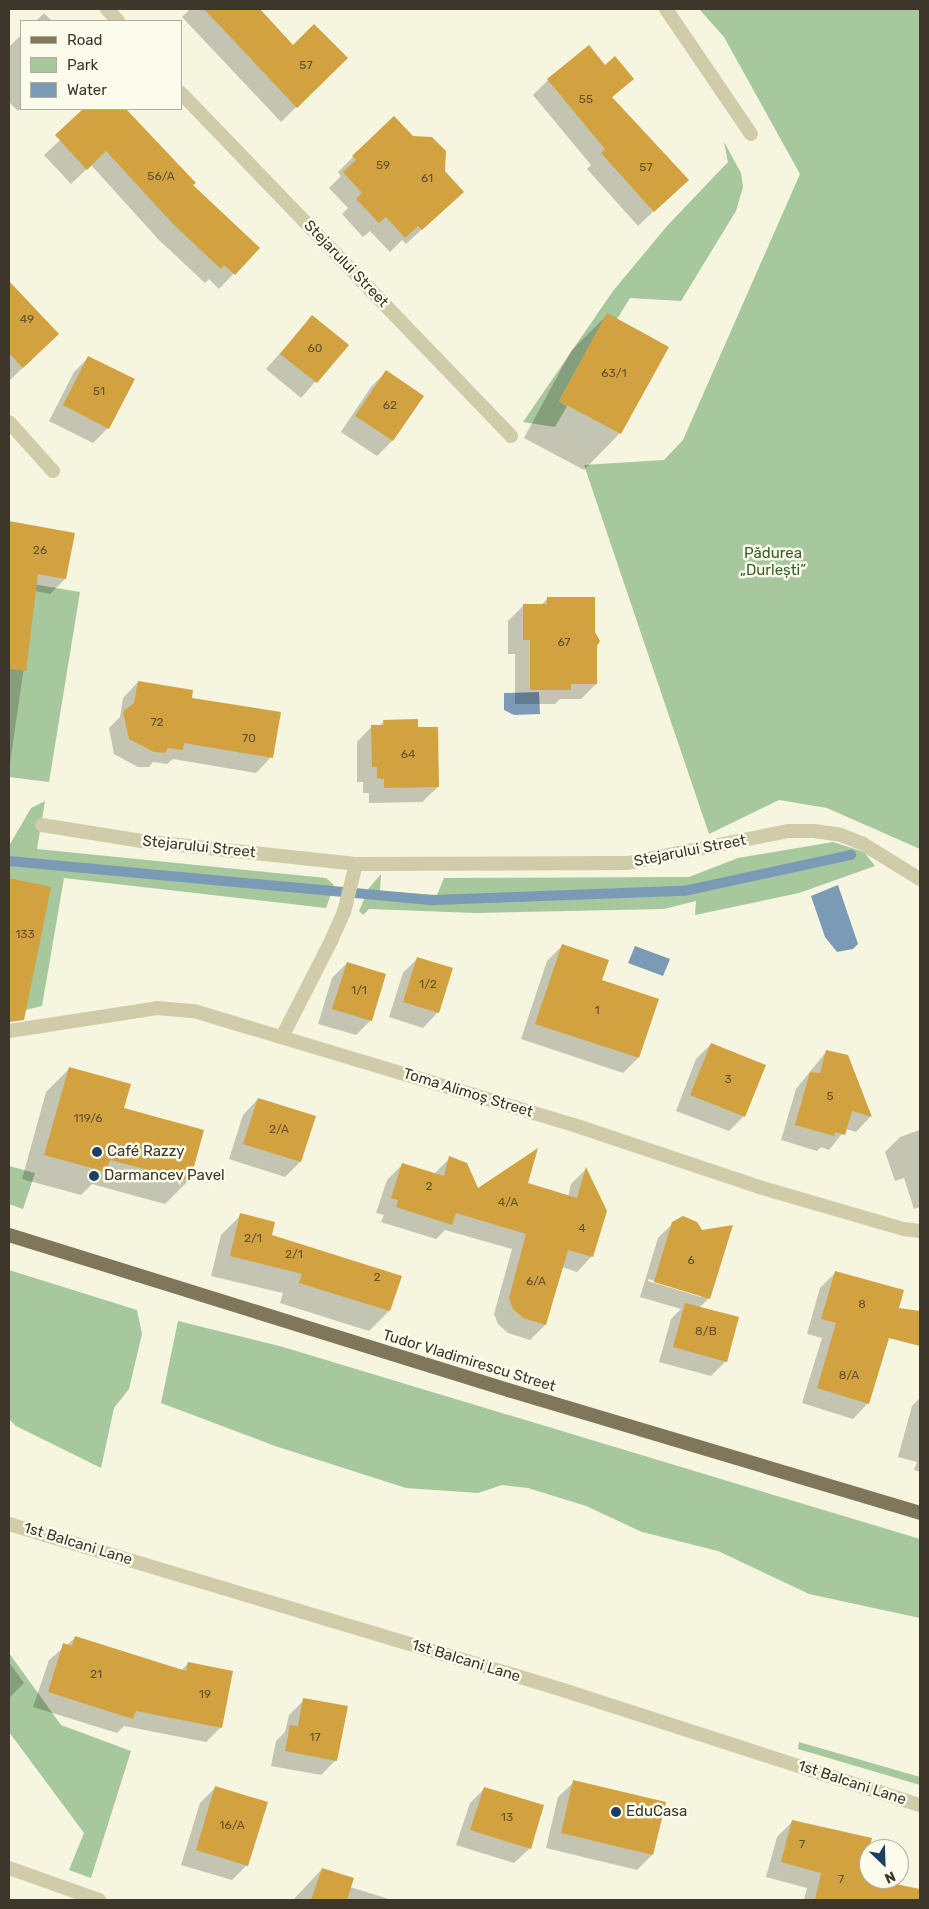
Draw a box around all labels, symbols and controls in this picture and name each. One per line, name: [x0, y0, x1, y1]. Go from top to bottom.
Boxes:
legend: [20, 20, 182, 110]
text: Road: [67, 31, 103, 49]
text: Park: [67, 56, 98, 74]
house number: 57: [299, 59, 313, 73]
text: Water: [67, 81, 107, 99]
house number: 55: [579, 93, 593, 107]
house number: 59: [376, 159, 390, 173]
house number: 57: [639, 161, 653, 175]
house number: 56/A: [147, 170, 175, 184]
house number: 61: [421, 172, 433, 186]
street label: Stejarului Street: [300, 217, 392, 311]
house number: 49: [20, 313, 34, 327]
house number: 60: [308, 342, 322, 356]
house number: 63/1: [601, 367, 627, 381]
house number: 51: [93, 385, 105, 399]
house number: 62: [383, 399, 397, 413]
house number: 26: [33, 544, 47, 558]
park label: Pădurea „Durlești”: [740, 544, 806, 579]
house number: 67: [557, 636, 571, 650]
house number: 72: [150, 716, 164, 730]
house number: 70: [242, 732, 256, 746]
house number: 64: [401, 748, 415, 762]
street label: Stejarului Street: [632, 831, 748, 871]
street label: Stejarului Street: [141, 832, 257, 862]
house number: 133: [15, 928, 35, 942]
house number: 1/2: [419, 978, 437, 992]
house number: 1/1: [351, 984, 367, 998]
house number: 1: [594, 1004, 600, 1018]
street label: Toma Alimoș Street: [401, 1065, 535, 1121]
house number: 3: [724, 1073, 732, 1087]
house number: 5: [826, 1090, 834, 1104]
house number: 119/6: [73, 1112, 103, 1126]
house number: 2/A: [269, 1123, 289, 1137]
place label: Café Razzy: [107, 1143, 185, 1161]
marker: Café Razzy: [91, 1146, 103, 1158]
place label: Darmancev Pavel: [104, 1167, 225, 1185]
marker: Darmancev Pavel: [88, 1170, 100, 1182]
house number: 2: [425, 1180, 433, 1194]
house number: 4/A: [498, 1196, 518, 1210]
house number: 4: [578, 1222, 586, 1236]
house number: 2/1: [244, 1232, 262, 1246]
house number: 2/1: [285, 1248, 303, 1262]
house number: 6: [687, 1254, 695, 1268]
house number: 2: [373, 1271, 381, 1285]
house number: 6/A: [526, 1275, 546, 1289]
house number: 8: [858, 1298, 866, 1312]
house number: 8/B: [695, 1325, 717, 1339]
street label: Tudor Vladimirescu Street: [380, 1326, 558, 1396]
house number: 8/A: [839, 1369, 859, 1383]
street label: 1st Balcani Lane: [21, 1519, 135, 1569]
street label: 1st Balcani Lane: [409, 1636, 523, 1686]
house number: 21: [90, 1668, 102, 1682]
house number: 19: [199, 1688, 211, 1702]
house number: 17: [309, 1731, 321, 1745]
street label: 1st Balcani Lane: [796, 1757, 908, 1809]
place label: EduCasa: [626, 1803, 687, 1821]
marker: EduCasa: [610, 1806, 622, 1818]
house number: 13: [501, 1811, 513, 1825]
house number: 16/A: [219, 1819, 245, 1833]
house number: 7: [799, 1838, 805, 1852]
north arrow: [859, 1839, 909, 1889]
text: N: [882, 1867, 898, 1887]
house number: 7: [838, 1873, 844, 1887]

